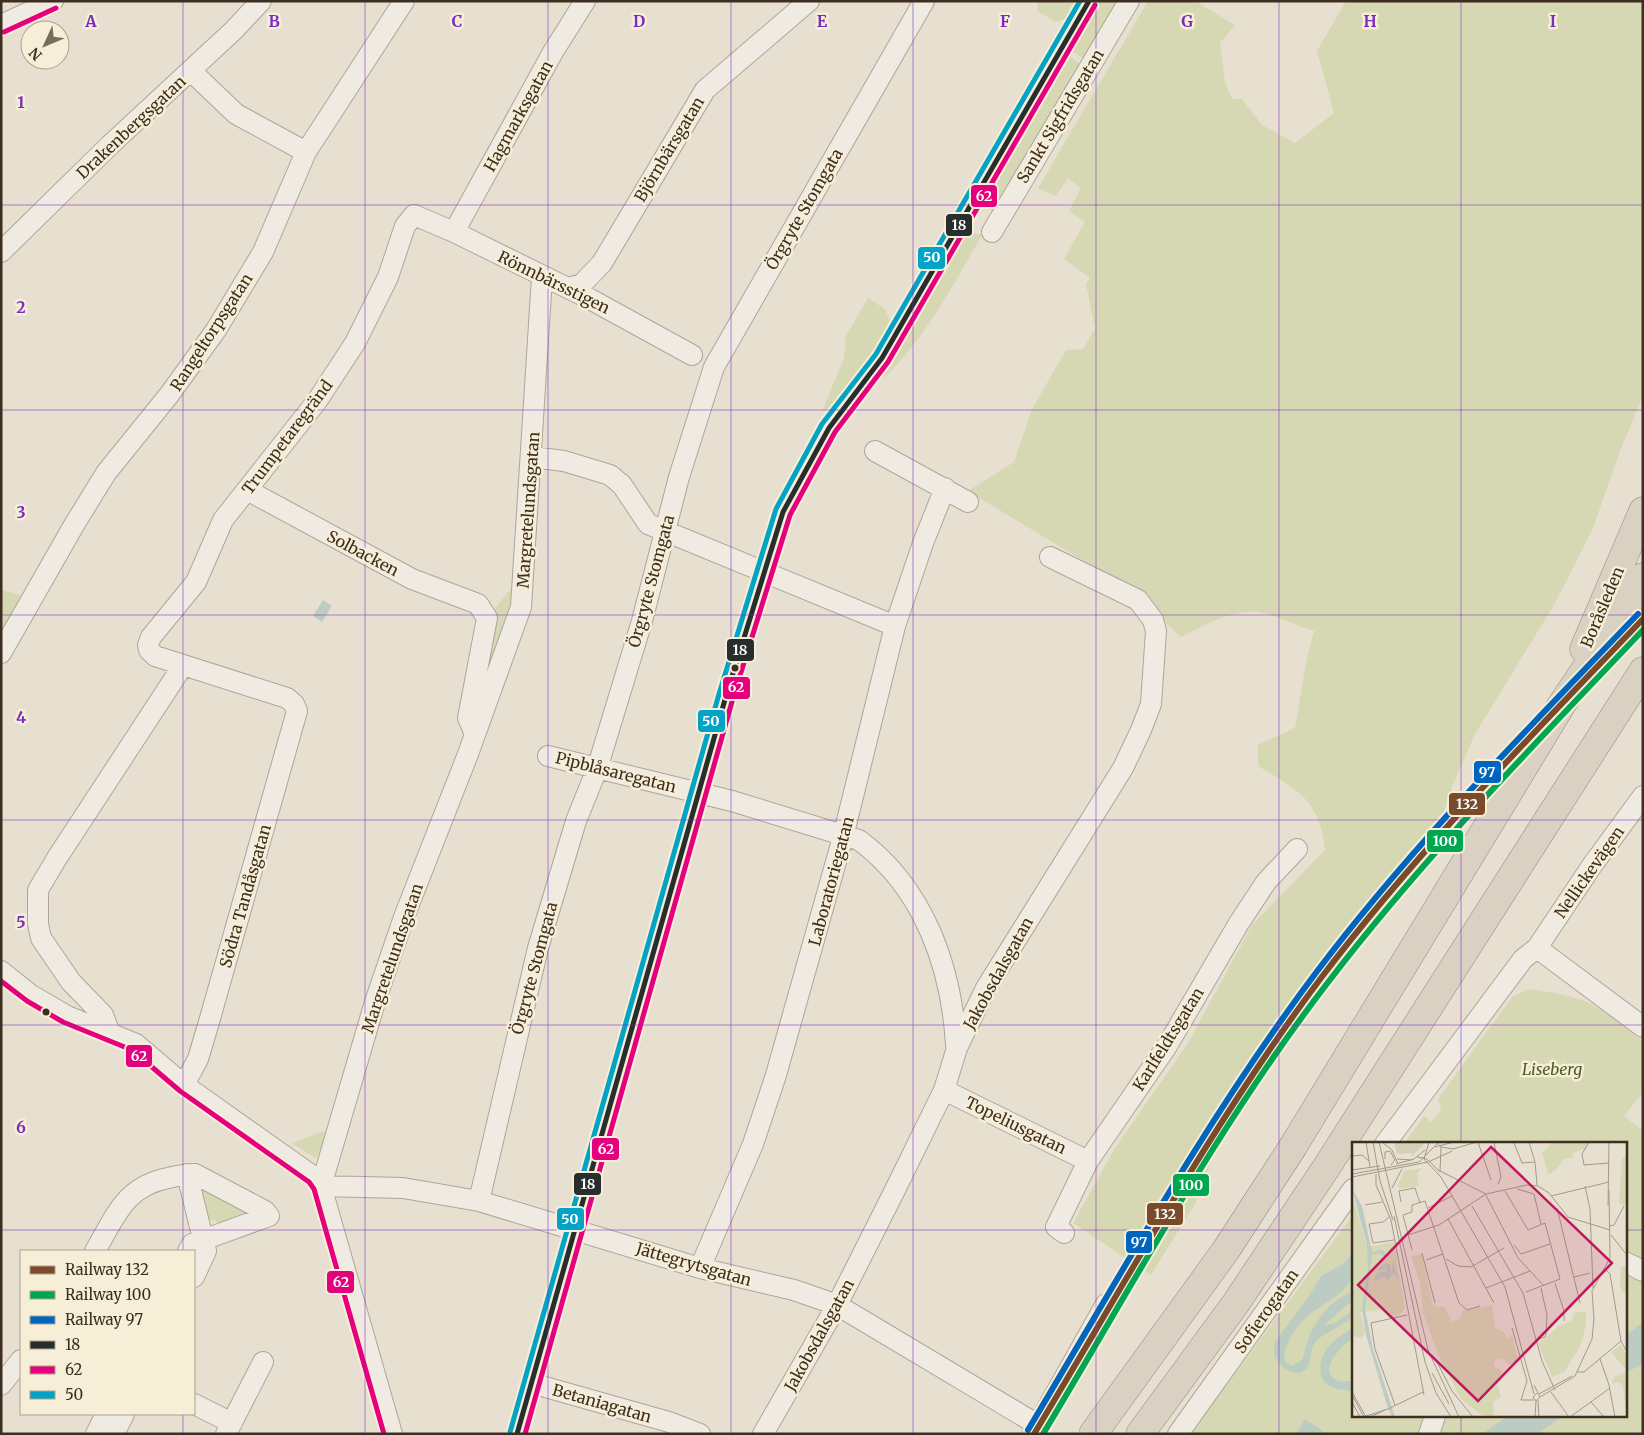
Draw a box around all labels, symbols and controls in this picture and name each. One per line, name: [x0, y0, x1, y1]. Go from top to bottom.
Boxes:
text: A: [84, 11, 97, 31]
text: B: [268, 11, 280, 31]
text: C: [452, 11, 462, 31]
text: D: [633, 11, 645, 31]
text: E: [817, 11, 828, 31]
text: F: [1000, 11, 1010, 31]
text: G: [1181, 11, 1193, 31]
text: H: [1363, 11, 1377, 31]
text: I: [1550, 11, 1556, 31]
north arrow: [20, 20, 70, 70]
text: N: [25, 44, 46, 64]
street label: Sankt Sigfridsgatan: [1012, 45, 1108, 187]
street label: Hagmarksgatan: [479, 57, 557, 175]
street label: Drakenbergsgatan: [72, 71, 190, 183]
text: 1: [17, 92, 25, 112]
street label: Björnbärsgatan: [630, 92, 708, 205]
street label: Örgryte Stomgata: [761, 144, 847, 273]
line badge: 62: [970, 184, 998, 208]
text: 62: [976, 187, 992, 205]
line badge: 18: [945, 213, 973, 237]
text: 18: [952, 216, 967, 234]
street label: Rönnbärsstigen: [495, 246, 614, 318]
line badge: 50: [917, 246, 946, 270]
text: 50: [923, 248, 941, 266]
street label: Rangeltorpsgatan: [165, 269, 257, 395]
text: 2: [16, 297, 26, 317]
street label: Trumpetaregränd: [237, 375, 337, 498]
street label: Margretelundsgatan: [513, 431, 543, 589]
text: 3: [16, 502, 26, 522]
street label: Örgryte Stomgata: [624, 512, 678, 650]
street label: Solbacken: [324, 526, 403, 580]
street label: Boråsleden: [1576, 563, 1628, 650]
line badge: 18: [726, 638, 755, 662]
text: 18: [733, 641, 748, 659]
unlabelled marker: [730, 663, 740, 673]
line badge: 62: [722, 676, 751, 700]
text: 62: [728, 678, 744, 696]
text: 4: [16, 707, 26, 727]
line badge: 50: [697, 709, 726, 733]
text: 50: [702, 712, 720, 730]
street label: Pipblåsaregatan: [554, 747, 679, 797]
line badge: 97: [1473, 760, 1502, 784]
text: 97: [1479, 763, 1495, 781]
line badge: 132: [1448, 792, 1486, 816]
text: 132: [1456, 795, 1478, 813]
street label: Laboratoriegatan: [804, 814, 858, 948]
street label: Södra Tandåsgatan: [215, 822, 275, 970]
street label: Nellickevägen: [1550, 822, 1628, 922]
line badge: 100: [1426, 829, 1464, 853]
text: 100: [1433, 832, 1457, 850]
street label: Margretelundsgatan: [357, 880, 427, 1035]
street label: Örgryte Stomgata: [507, 899, 561, 1037]
text: 5: [16, 912, 26, 932]
street label: Jakobsdalsgatan: [958, 913, 1037, 1034]
street label: Karlfeldtsgatan: [1128, 983, 1208, 1094]
unlabelled marker: [41, 1007, 51, 1017]
line badge: 62: [125, 1044, 153, 1068]
text: 62: [131, 1047, 147, 1065]
park label: Liseberg: [1522, 1059, 1582, 1079]
street label: Topeliusgatan: [962, 1092, 1070, 1158]
text: 6: [16, 1117, 26, 1137]
line badge: 62: [591, 1137, 620, 1161]
text: 62: [598, 1140, 614, 1158]
inset map: [1352, 1142, 1626, 1418]
line badge: 18: [573, 1172, 602, 1196]
line badge: 100: [1172, 1173, 1210, 1197]
text: 18: [581, 1175, 596, 1193]
text: 100: [1179, 1176, 1203, 1194]
line badge: 132: [1146, 1202, 1184, 1226]
text: 132: [1154, 1205, 1176, 1223]
line badge: 50: [556, 1207, 585, 1231]
text: 50: [561, 1210, 579, 1228]
line badge: 97: [1125, 1230, 1153, 1254]
text: 97: [1131, 1233, 1147, 1251]
street label: Jättegrytsgatan: [633, 1238, 754, 1290]
legend: [20, 1250, 195, 1415]
text: Railway 132: [65, 1260, 149, 1279]
street label: Sofierogatan: [1230, 1265, 1303, 1357]
line badge: 62: [326, 1270, 355, 1294]
text: 62: [333, 1273, 349, 1291]
street label: Jakobsdalsgatan: [779, 1275, 858, 1396]
text: Railway 100: [65, 1285, 151, 1304]
text: Railway 97: [65, 1310, 143, 1329]
text: 18: [65, 1335, 80, 1354]
text: 62: [65, 1360, 82, 1379]
street label: Betaniagatan: [550, 1379, 654, 1427]
text: 50: [65, 1385, 83, 1404]

